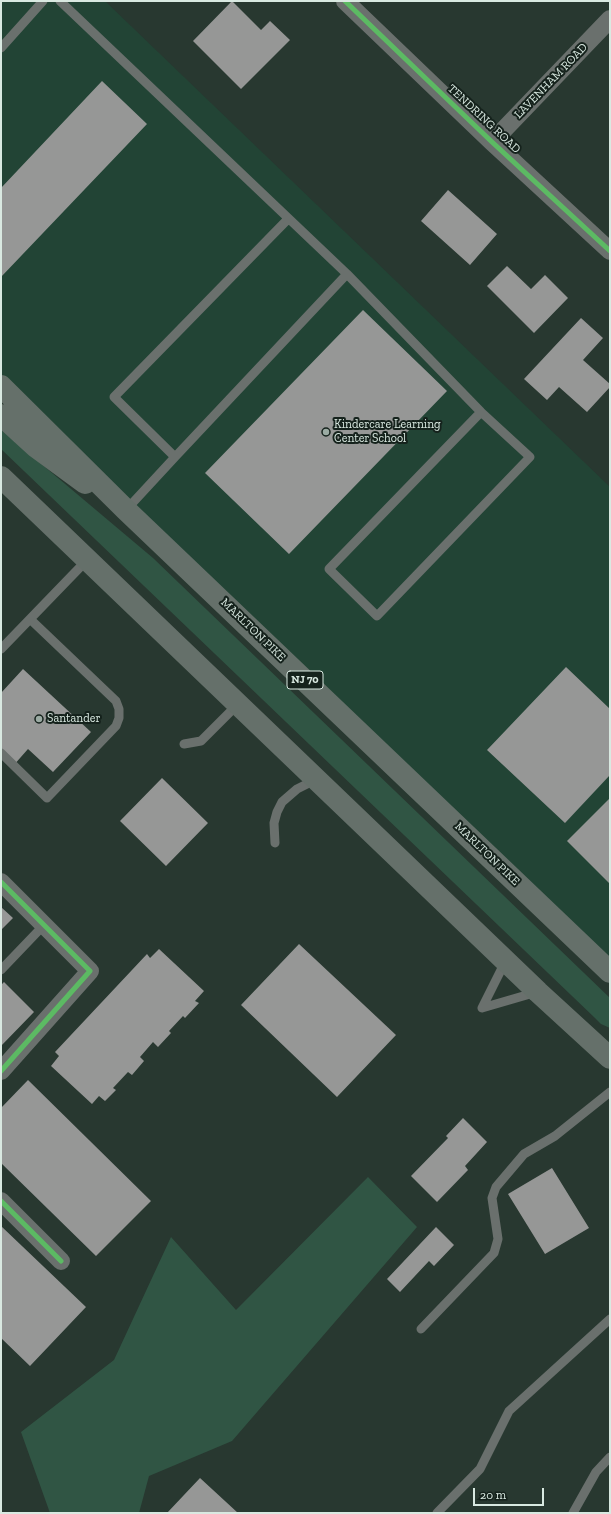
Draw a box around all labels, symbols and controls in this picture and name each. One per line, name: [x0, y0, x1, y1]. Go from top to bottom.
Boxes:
street label: LAVENHAM ROAD: [511, 40, 591, 122]
street label: TENDRING ROAD: [444, 81, 524, 157]
place label: Kindercare Learning Center School: [334, 418, 441, 446]
marker: Kindercare Learning Center School: [321, 427, 331, 437]
street label: MARLTON PIKE: [218, 595, 288, 665]
road number: NJ 70: [287, 671, 323, 689]
place label: Santander: [47, 712, 100, 726]
marker: Santander: [34, 714, 44, 724]
street label: MARLTON PIKE: [452, 819, 522, 889]
scale bar: [475, 1480, 546, 1506]
text: 20 m: [480, 1488, 506, 1502]

